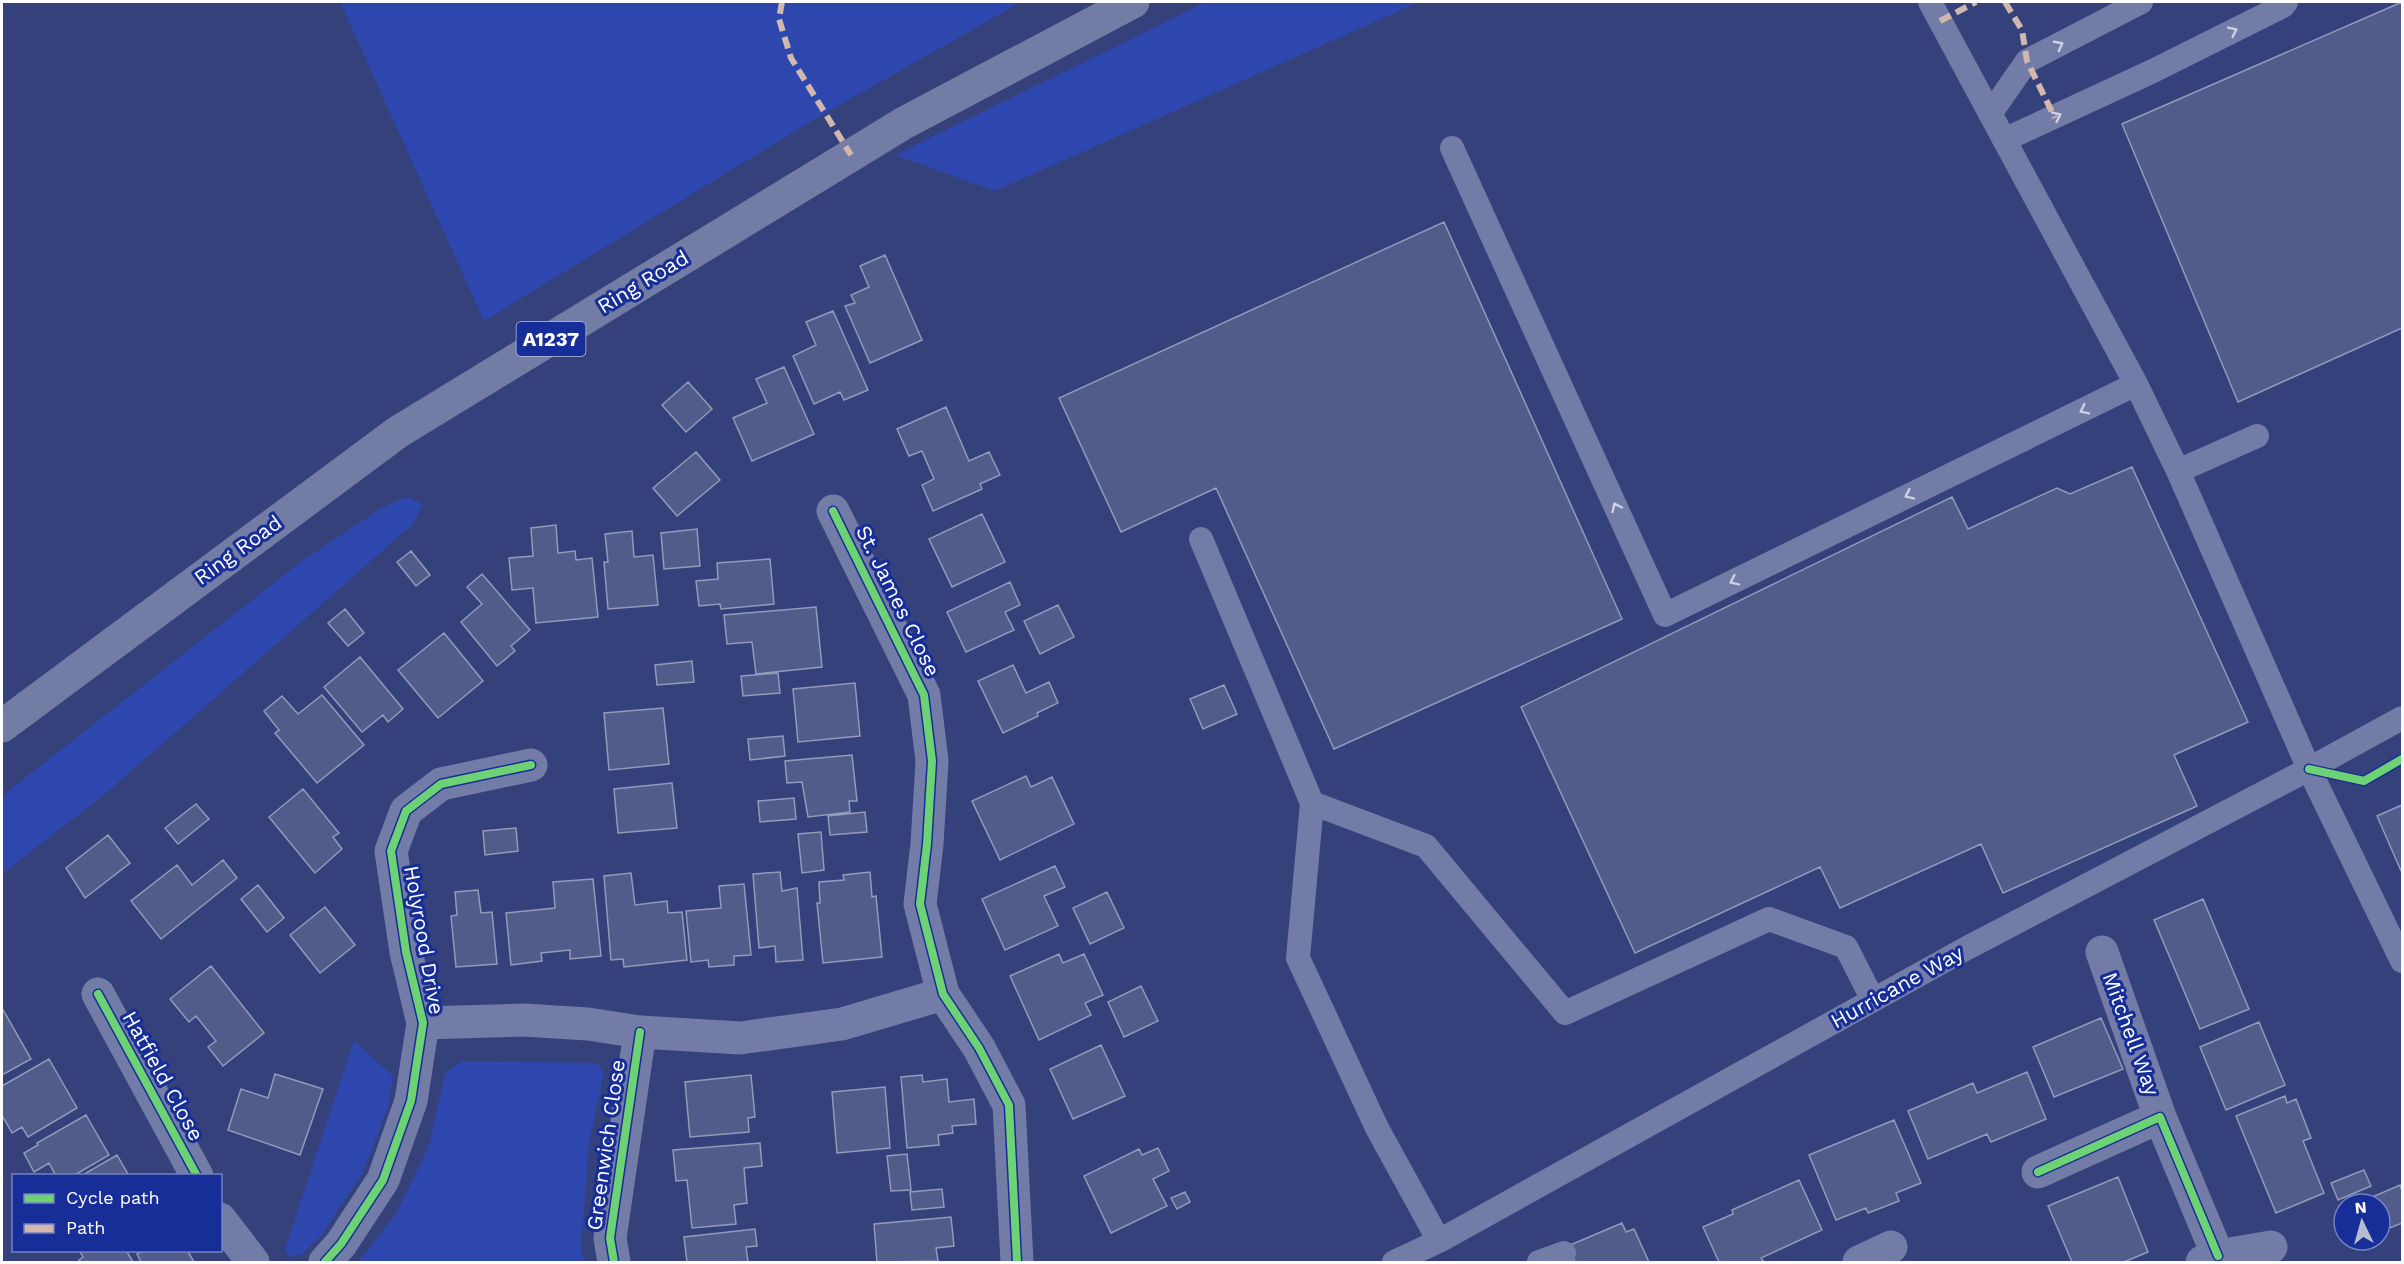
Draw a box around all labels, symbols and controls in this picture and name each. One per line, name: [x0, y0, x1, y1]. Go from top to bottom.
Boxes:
one-way arrow: [2226, 27, 2237, 38]
one-way arrow: [2052, 40, 2063, 52]
one-way arrow: [2051, 112, 2062, 124]
street label: Ring Road: [593, 245, 693, 319]
road number: A1237: [516, 322, 586, 356]
one-way arrow: [2079, 402, 2090, 414]
one-way arrow: [1904, 488, 1915, 500]
one-way arrow: [1612, 503, 1624, 514]
street label: Ring Road: [189, 509, 286, 590]
street label: St. James Close: [851, 521, 946, 680]
one-way arrow: [1729, 574, 1740, 586]
street label: Holyrood Drive: [399, 864, 450, 1016]
street label: Hurricane Way: [1826, 940, 1968, 1033]
street label: Mitchell Way: [2098, 969, 2165, 1099]
street label: Hatfield Close: [117, 1007, 209, 1145]
street label: Greenwich Close: [581, 1058, 630, 1232]
legend: [12, 1174, 222, 1252]
text: Cycle path: [66, 1187, 160, 1208]
north arrow: [2332, 1192, 2392, 1252]
text: N: [2354, 1198, 2367, 1218]
text: Path: [66, 1217, 106, 1238]

